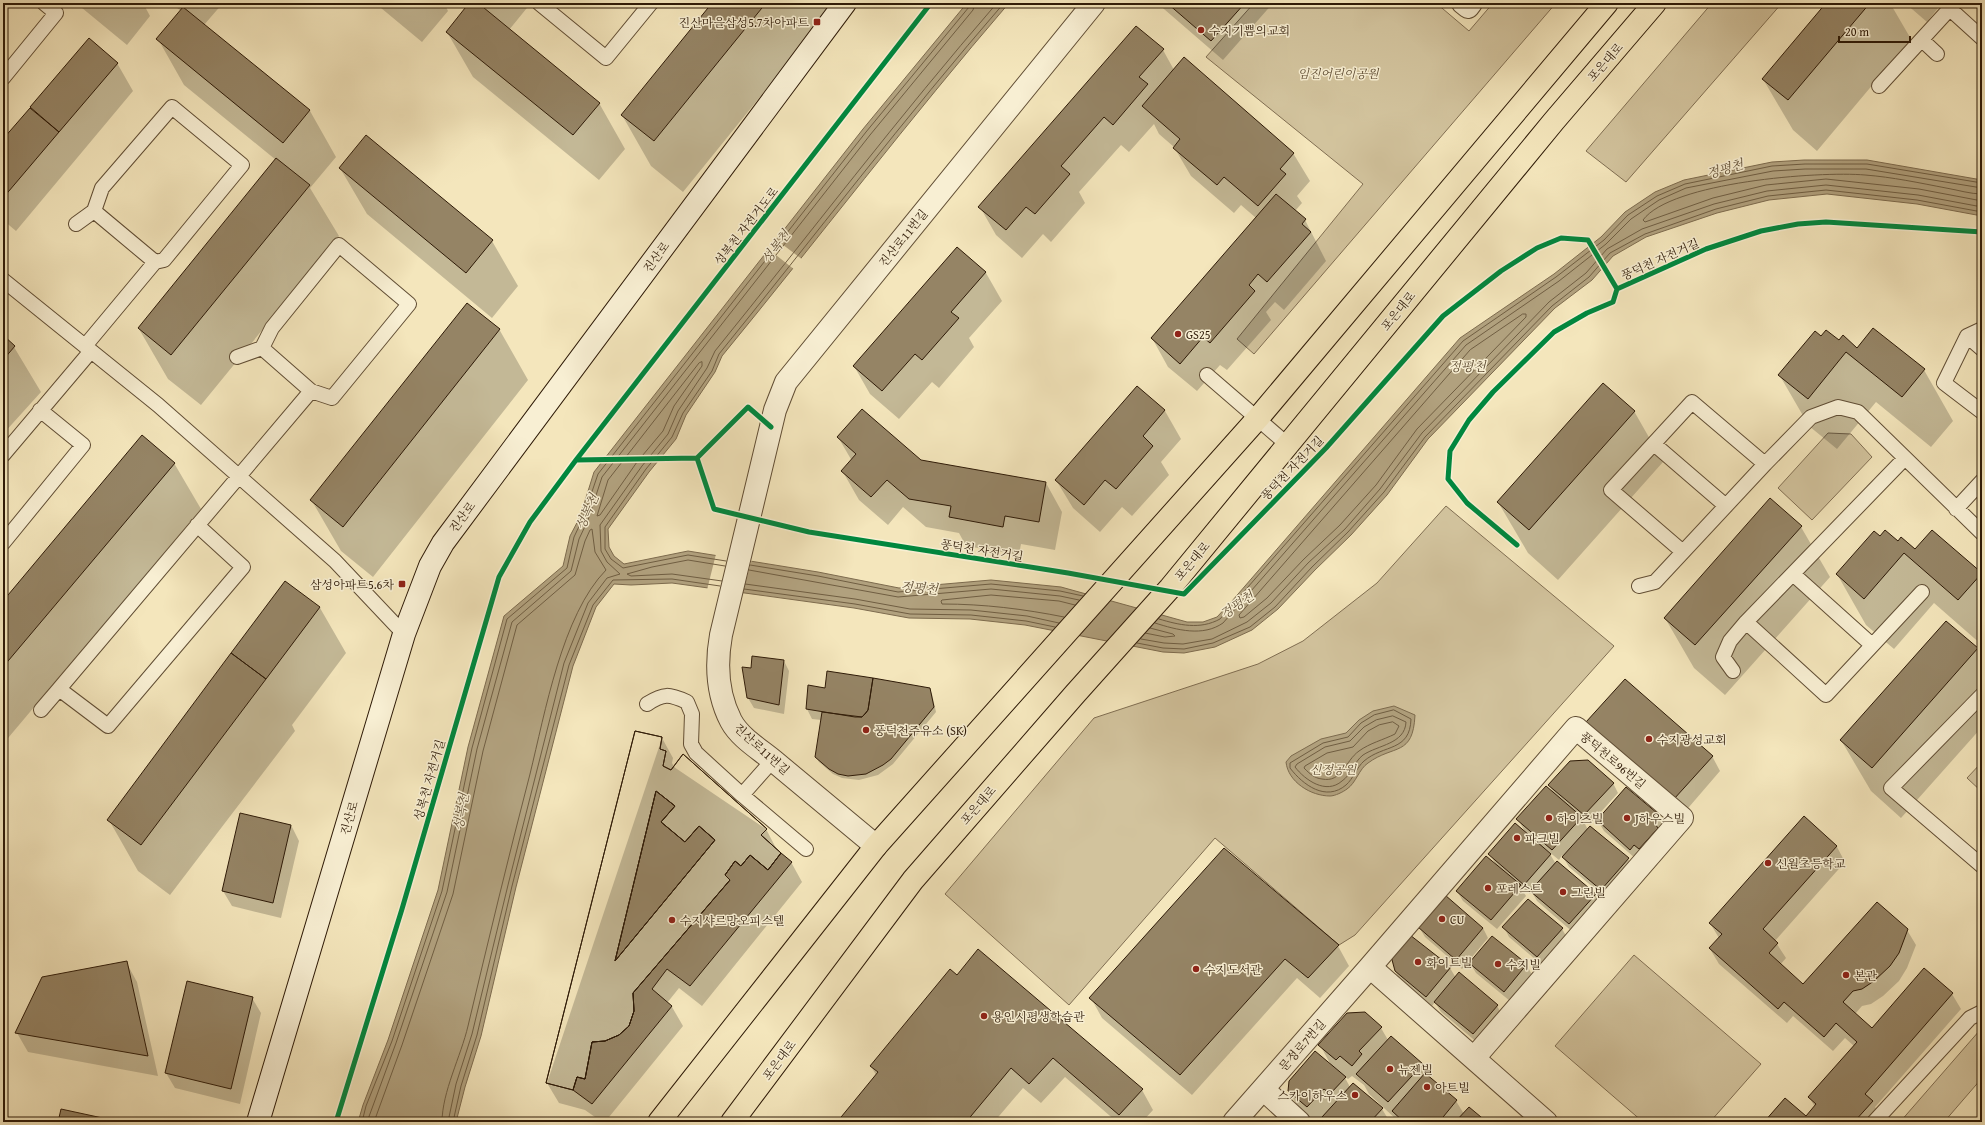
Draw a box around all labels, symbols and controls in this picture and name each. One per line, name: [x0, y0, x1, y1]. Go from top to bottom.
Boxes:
place label: 진산마을삼성5.7차아파트: [679, 14, 809, 31]
marker: 진산마을삼성5.7차아파트: [812, 17, 822, 27]
scale bar: [1839, 18, 1910, 44]
place label: 수지기쁨의교회: [1209, 22, 1290, 39]
text: 20 m: [1845, 23, 1869, 40]
marker: 수지기쁨의교회: [1196, 25, 1206, 35]
street label: 포은대로: [1583, 39, 1627, 85]
park label: 임진어린이공원: [1297, 65, 1380, 82]
water label: 정평천: [1704, 154, 1747, 183]
street label: 성복천 자전거도로: [711, 184, 781, 268]
street label: 진산로11번길: [875, 206, 931, 270]
water label: 성복천: [758, 227, 794, 267]
street label: 풍덕천 자전거길: [1618, 234, 1702, 284]
street label: 진산로: [639, 238, 673, 276]
street label: 포은대로: [1377, 287, 1419, 334]
place label: GS25: [1186, 326, 1211, 343]
marker: GS25: [1173, 329, 1183, 339]
water label: 정평천: [1448, 357, 1487, 376]
street label: 풍덕천 자전거길: [1257, 432, 1327, 504]
water label: 성복천: [571, 490, 604, 533]
street label: 진산로: [445, 498, 479, 536]
street label: 풍덕천 자전거길: [939, 535, 1025, 565]
street label: 포은대로: [1171, 537, 1214, 584]
place label: 삼성아파트5.6차: [310, 576, 394, 593]
water label: 정평천: [900, 577, 940, 599]
marker: 삼성아파트5.6차: [397, 579, 407, 589]
water label: 정평천: [1216, 586, 1259, 624]
street label: 진산로11번길: [730, 719, 794, 779]
place label: 풍덕천주유소 (SK): [874, 722, 967, 739]
marker: 풍덕천주유소 (SK): [861, 725, 871, 735]
street label: 풍덕천로96번길: [1576, 727, 1650, 793]
place label: 수지광성교회: [1657, 731, 1727, 748]
marker: 수지광성교회: [1644, 734, 1654, 744]
street label: 성복천 자전거길: [409, 737, 449, 823]
park label: 신정공원: [1310, 761, 1358, 778]
street label: 포은대로: [956, 782, 1000, 828]
water label: 성복천: [448, 790, 474, 832]
street label: 진산로: [336, 799, 362, 837]
place label: 하이츠빌: [1557, 810, 1603, 827]
place label: J하우스빌: [1633, 810, 1685, 827]
marker: 하이츠빌: [1544, 813, 1554, 823]
marker: J하우스빌: [1622, 813, 1632, 823]
place label: 파크빌: [1525, 830, 1560, 847]
marker: 파크빌: [1512, 833, 1522, 843]
place label: 신월초등학교: [1776, 855, 1846, 872]
marker: 신월초등학교: [1763, 858, 1773, 868]
place label: 포레스트: [1496, 880, 1543, 897]
marker: 포레스트: [1483, 883, 1493, 893]
place label: 그린빌: [1571, 884, 1606, 901]
marker: 그린빌: [1558, 887, 1568, 897]
place label: CU: [1450, 911, 1465, 928]
place label: 수지샤르망오피스텔: [680, 912, 784, 929]
marker: CU: [1437, 914, 1447, 924]
marker: 수지샤르망오피스텔: [667, 915, 677, 925]
place label: 화이트빌: [1426, 954, 1472, 971]
place label: 수지빌: [1506, 956, 1541, 973]
marker: 화이트빌: [1413, 957, 1423, 967]
marker: 수지빌: [1493, 959, 1503, 969]
place label: 수지도서관: [1204, 961, 1262, 978]
marker: 수지도서관: [1191, 964, 1201, 974]
place label: 본관: [1854, 967, 1878, 984]
marker: 본관: [1841, 970, 1851, 980]
place label: 용인시평생학습관: [992, 1008, 1085, 1025]
marker: 용인시평생학습관: [979, 1011, 989, 1021]
street label: 문정로7번길: [1275, 1015, 1329, 1075]
street label: 포은대로: [758, 1036, 800, 1084]
place label: 뉴젠빌: [1398, 1061, 1433, 1078]
marker: 뉴젠빌: [1385, 1064, 1395, 1074]
place label: 아트빌: [1435, 1079, 1470, 1096]
marker: 아트빌: [1422, 1082, 1432, 1092]
place label: 스카이하우스: [1277, 1087, 1347, 1104]
marker: 스카이하우스: [1350, 1090, 1360, 1100]

